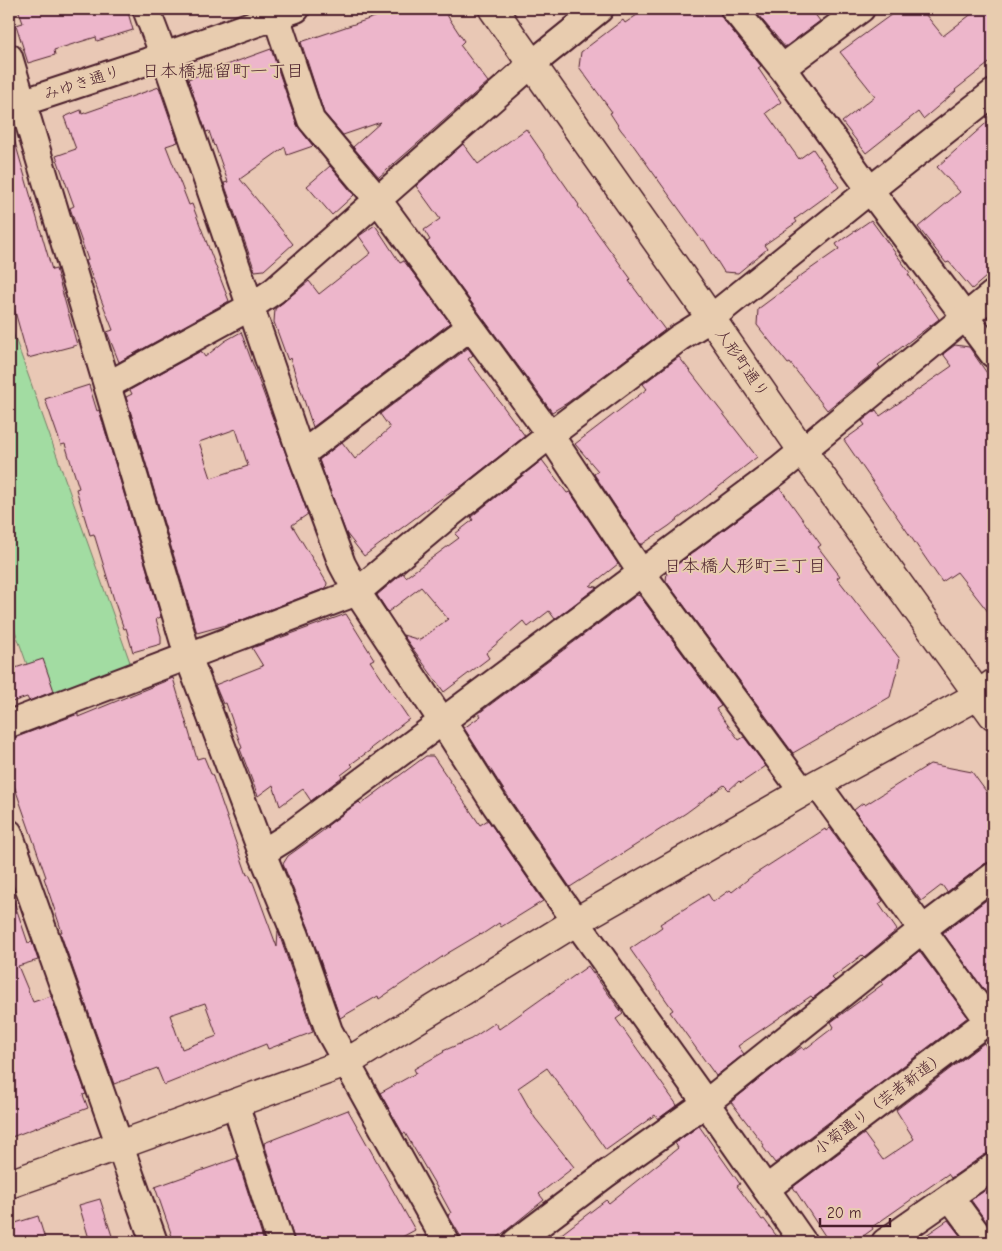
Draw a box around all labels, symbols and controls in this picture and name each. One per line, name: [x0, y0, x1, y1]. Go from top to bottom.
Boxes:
district label: 日本橋堀留町一丁目: [142, 61, 304, 82]
street label: みゆき通り: [41, 62, 123, 104]
street label: 人形町通り: [712, 325, 772, 401]
district label: 日本橋人形町三丁目: [664, 556, 826, 577]
street label: 小菊通り（芸者新道）: [811, 1048, 949, 1158]
scale bar: [820, 1196, 890, 1228]
text: 20 m: [827, 1204, 861, 1222]

